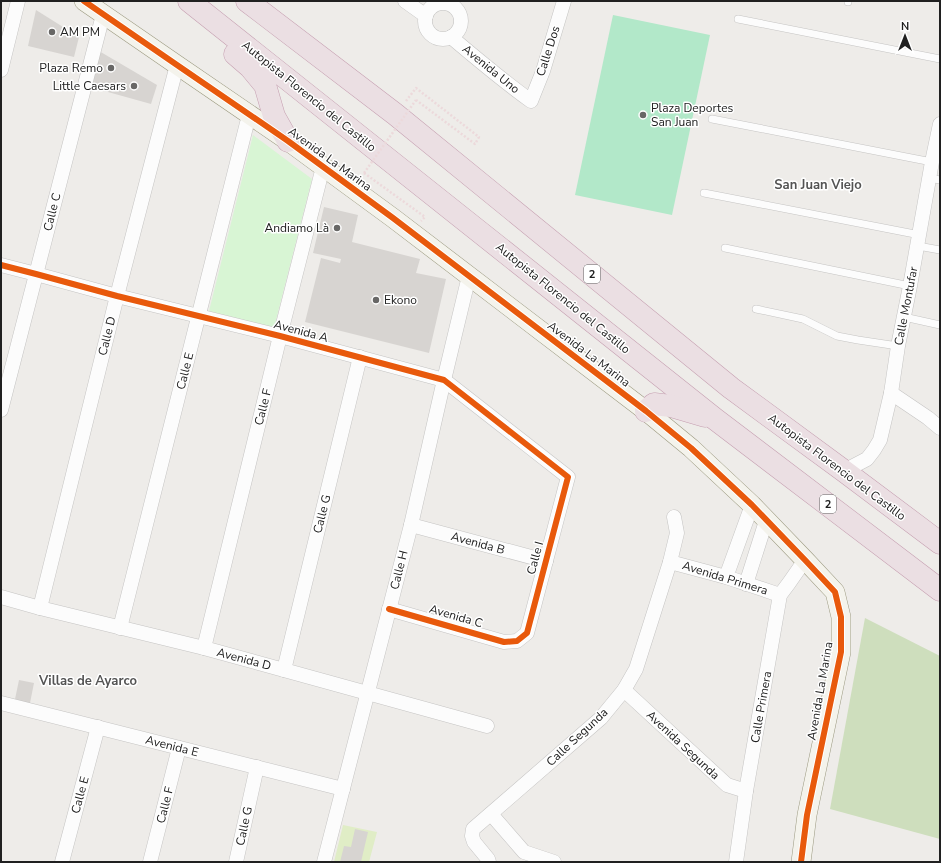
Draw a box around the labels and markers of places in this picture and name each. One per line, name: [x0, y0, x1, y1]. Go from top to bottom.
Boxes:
place label: AM PM: [60, 24, 100, 40]
marker: AM PM: [47, 27, 57, 37]
place label: Plaza Remo: [39, 60, 103, 76]
marker: Plaza Remo: [106, 63, 116, 73]
place label: Little Caesars: [53, 78, 126, 94]
marker: Little Caesars: [129, 81, 139, 91]
place label: Plaza Deportes San Juan: [651, 100, 734, 130]
marker: Plaza Deportes San Juan: [638, 110, 648, 120]
place label: Andiamo Là: [264, 220, 329, 236]
marker: Andiamo Là: [332, 223, 342, 233]
place label: Ekono: [384, 292, 417, 308]
marker: Ekono: [371, 295, 381, 305]

